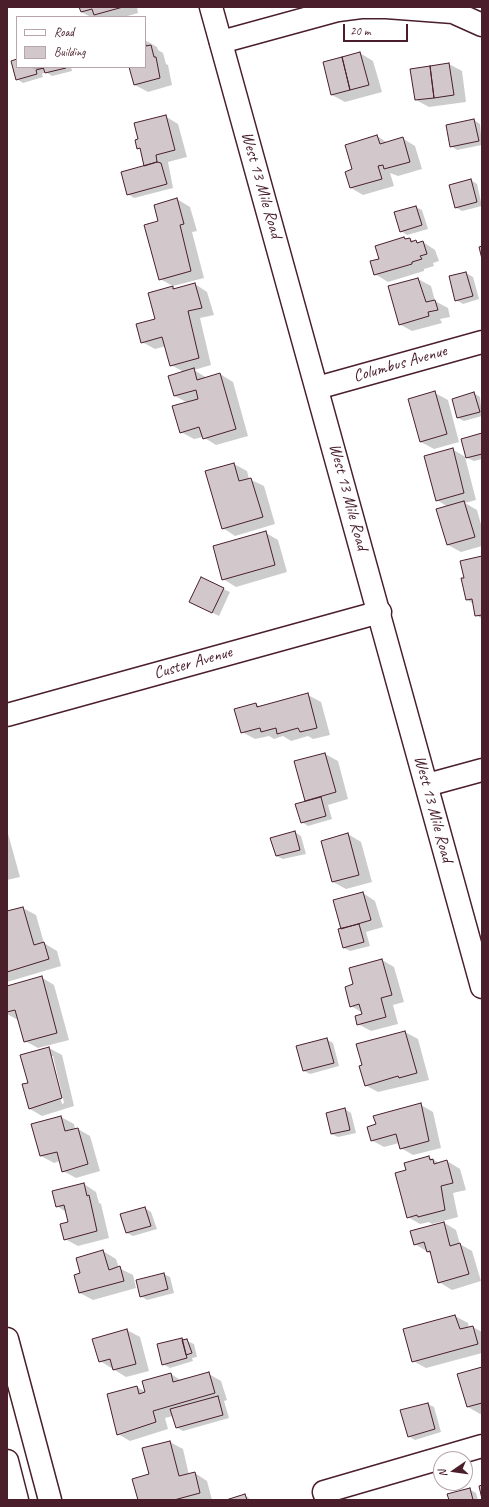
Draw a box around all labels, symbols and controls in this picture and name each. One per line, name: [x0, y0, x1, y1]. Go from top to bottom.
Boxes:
legend: [16, 16, 146, 68]
scale bar: [345, 16, 410, 42]
text: 20 m: [350, 23, 370, 39]
text: Road: [54, 24, 74, 40]
text: Building: [54, 44, 86, 60]
street label: West 13 Mile Road: [236, 130, 286, 240]
street label: Columbus Avenue: [351, 341, 449, 387]
street label: West 13 Mile Road: [324, 442, 372, 552]
street label: Custer Avenue: [152, 642, 234, 684]
street label: West 13 Mile Road: [409, 754, 457, 864]
north arrow: [433, 1451, 473, 1491]
text: N: [435, 1469, 450, 1478]

